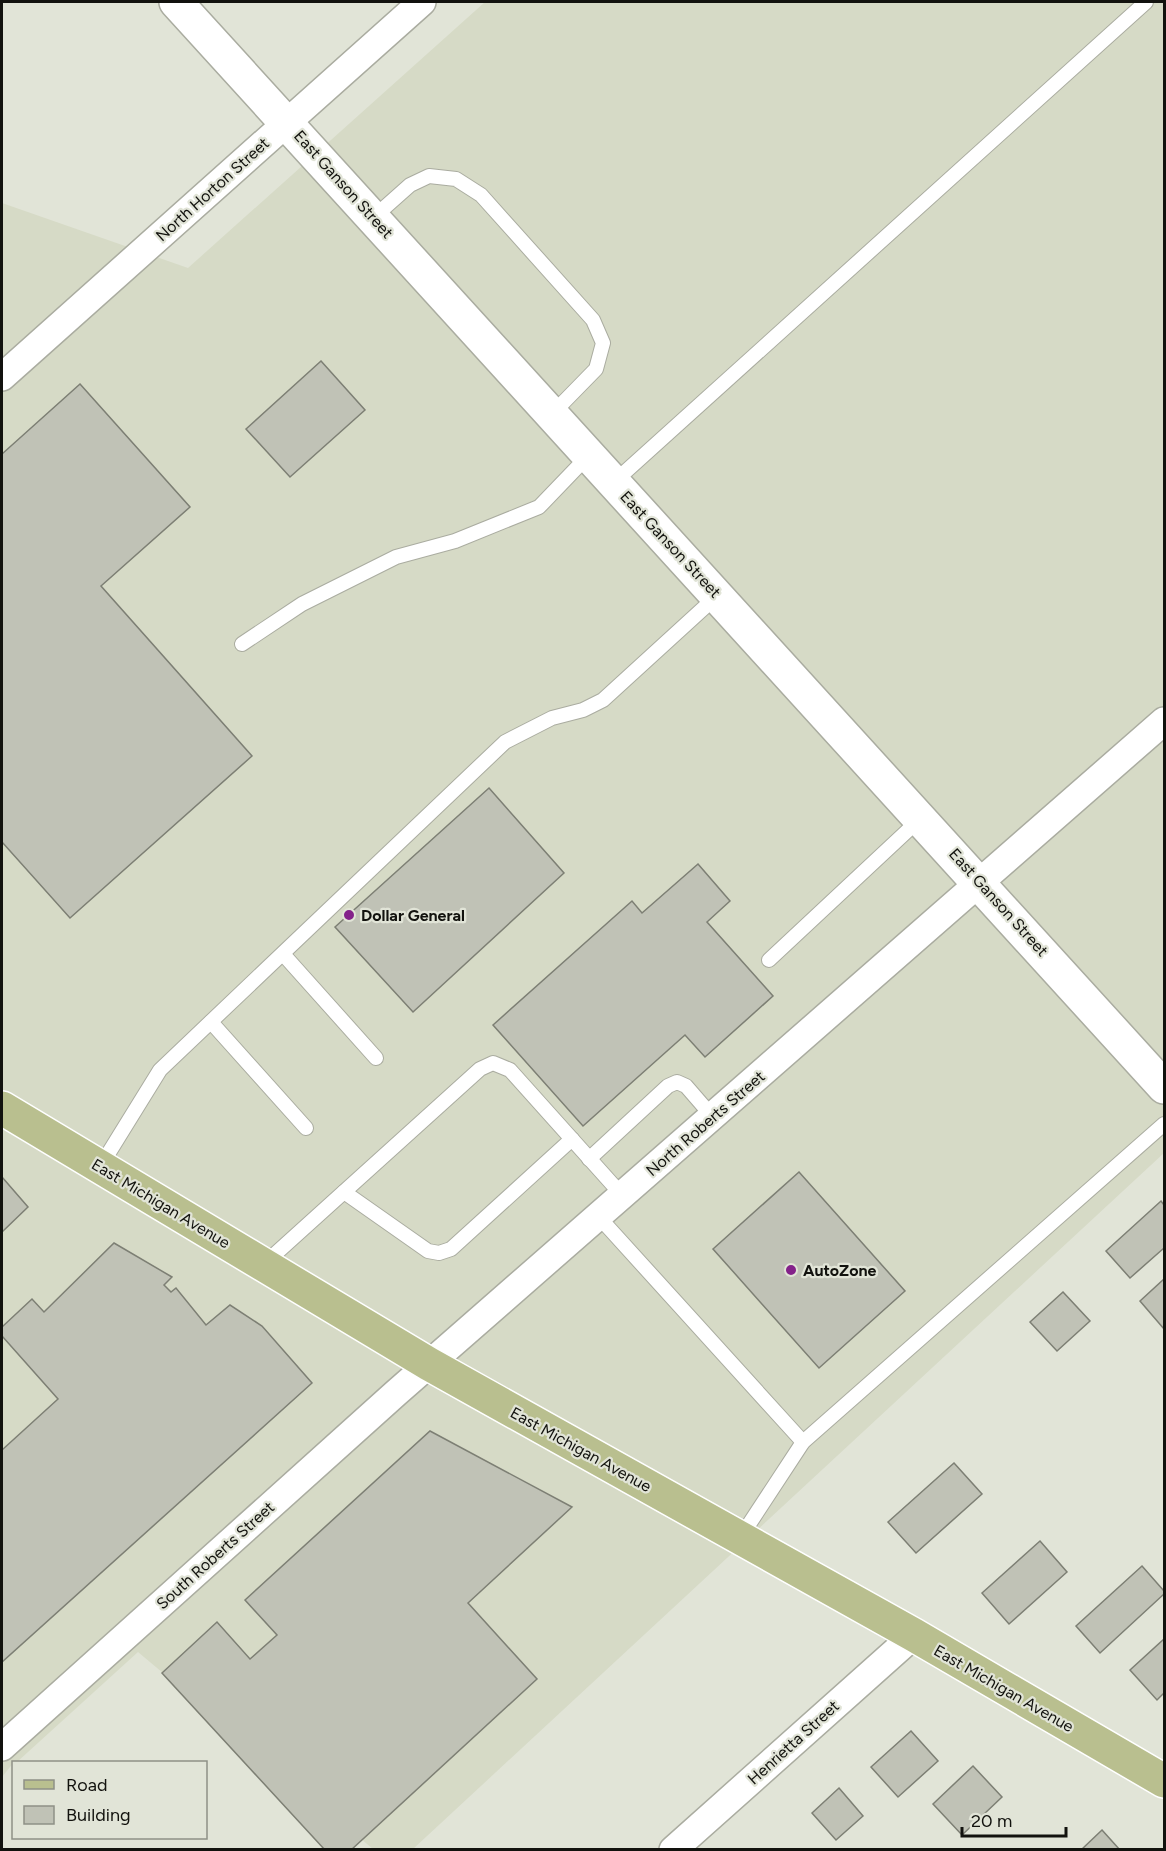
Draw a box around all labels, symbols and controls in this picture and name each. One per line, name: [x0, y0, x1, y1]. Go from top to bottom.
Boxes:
street label: East Ganson Street: [290, 126, 397, 242]
street label: North Horton Street: [152, 134, 273, 245]
street label: East Ganson Street: [616, 487, 725, 602]
street label: East Ganson Street: [945, 844, 1052, 960]
place label: Dollar General: [361, 906, 465, 925]
marker: Dollar General: [342, 908, 356, 922]
street label: North Roberts Street: [642, 1067, 769, 1180]
street label: East Michigan Avenue: [88, 1155, 234, 1252]
place label: AutoZone: [803, 1261, 877, 1280]
marker: AutoZone: [784, 1263, 798, 1277]
street label: East Michigan Avenue: [507, 1403, 655, 1496]
street label: South Roberts Street: [152, 1497, 278, 1613]
street label: East Michigan Avenue: [931, 1641, 1077, 1736]
street label: Henrietta Street: [744, 1696, 843, 1788]
legend: [12, 1761, 207, 1839]
text: Road: [66, 1774, 107, 1796]
scale bar: [962, 1800, 1066, 1838]
text: Building: [66, 1804, 131, 1826]
text: 20 m: [971, 1810, 1012, 1832]

